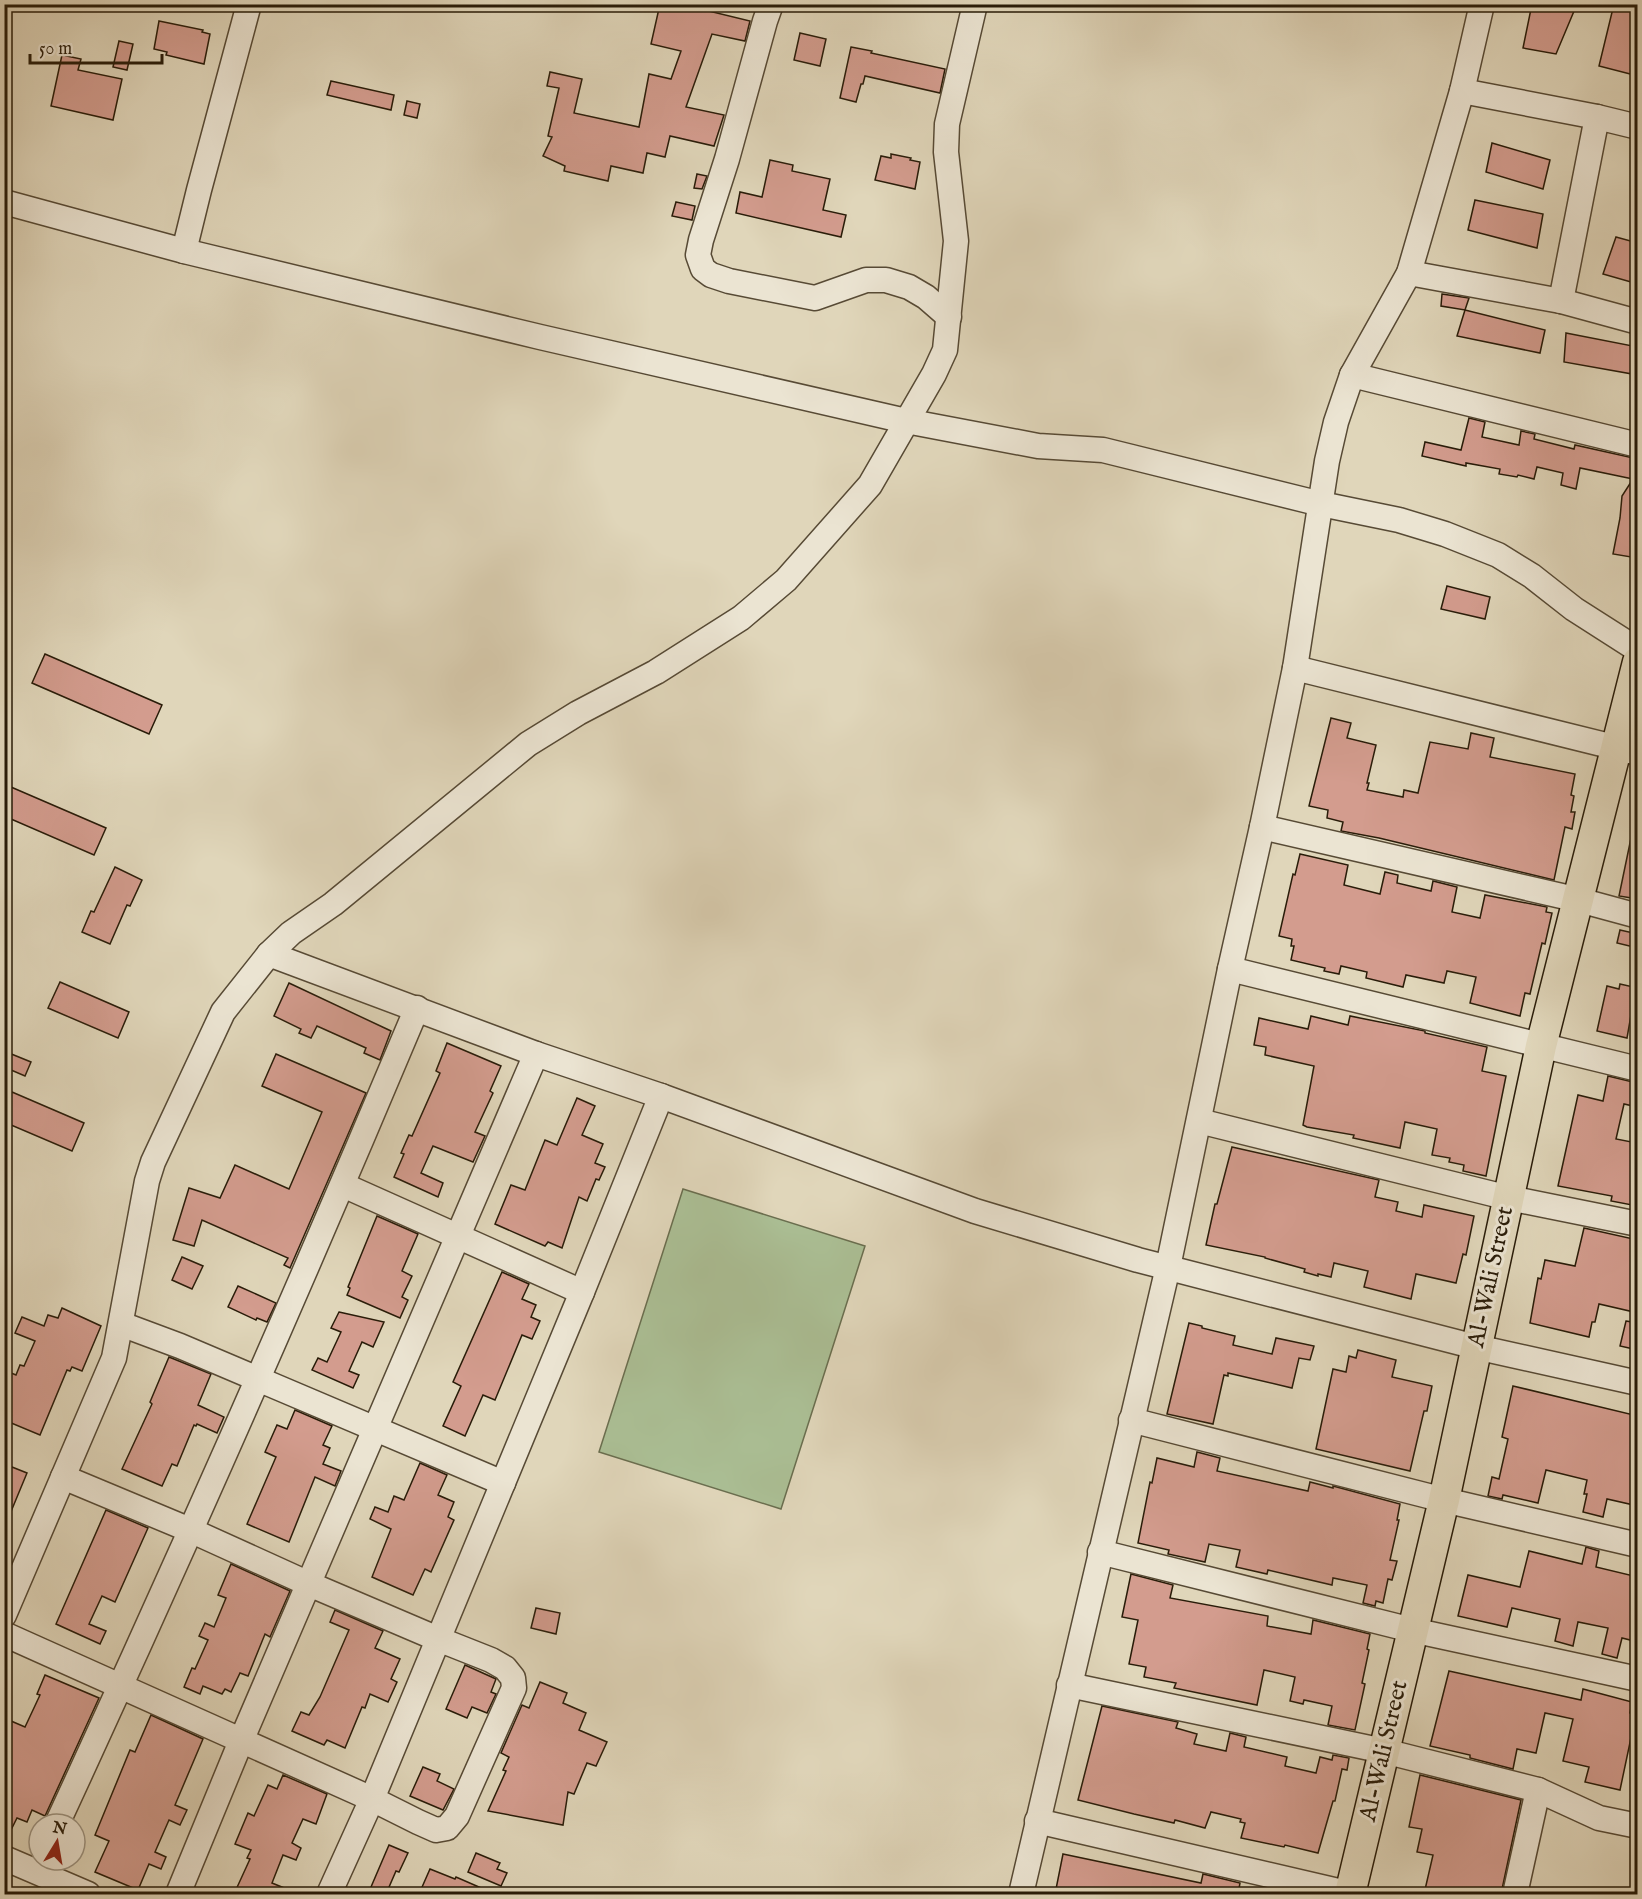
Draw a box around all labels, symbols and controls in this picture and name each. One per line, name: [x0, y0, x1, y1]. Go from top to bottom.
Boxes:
scale bar: [30, 27, 162, 65]
text: 50 m: [39, 38, 72, 61]
street label: Al-Wali Street: [1461, 1204, 1521, 1351]
street label: Al-Wali Street: [1353, 1678, 1415, 1825]
north arrow: [27, 1812, 87, 1872]
text: N: [50, 1818, 68, 1840]

